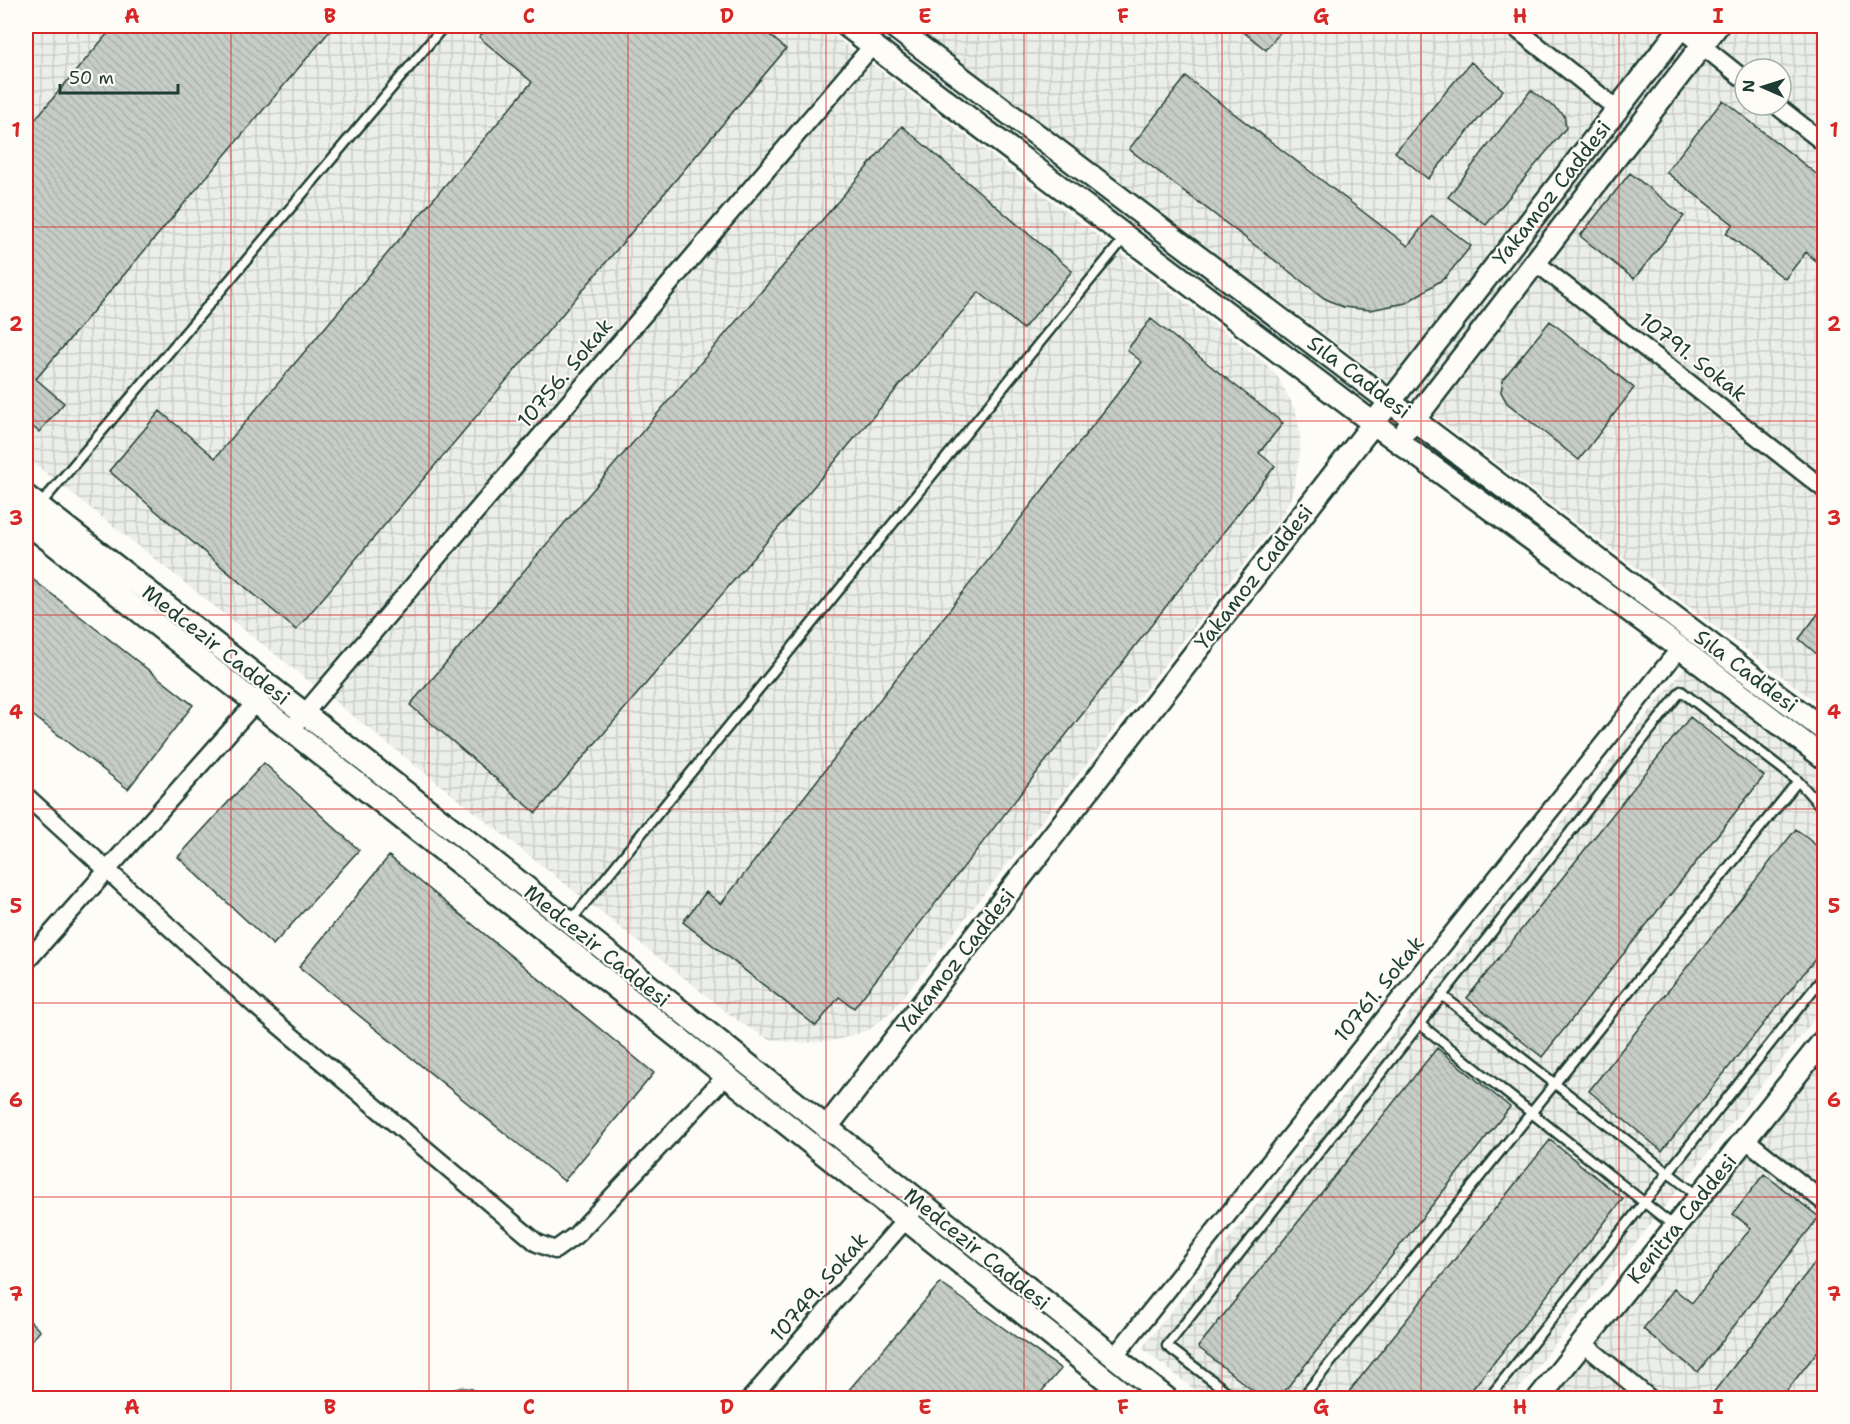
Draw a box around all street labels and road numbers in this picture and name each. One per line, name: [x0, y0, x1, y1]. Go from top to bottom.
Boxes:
street label: Yakamoz Caddesi: [1486, 115, 1618, 271]
street label: 10791. Sokak: [1633, 306, 1753, 408]
street label: 10756. Sokak: [511, 312, 619, 434]
street label: Sıla Caddesi: [1302, 329, 1416, 425]
street label: Yakamoz Caddesi: [1188, 499, 1320, 655]
street label: Medcezir Caddesi: [136, 578, 296, 712]
street label: Sıla Caddesi: [1689, 623, 1803, 719]
street label: Medcezir Caddesi: [518, 878, 676, 1014]
street label: Yakamoz Caddesi: [890, 883, 1022, 1039]
street label: 10761. Sokak: [1327, 930, 1431, 1048]
street label: Kenitra Caddesi: [1621, 1148, 1743, 1290]
street label: Medcezir Caddesi: [898, 1181, 1056, 1317]
street label: 10749. Sokak: [764, 1226, 874, 1348]

